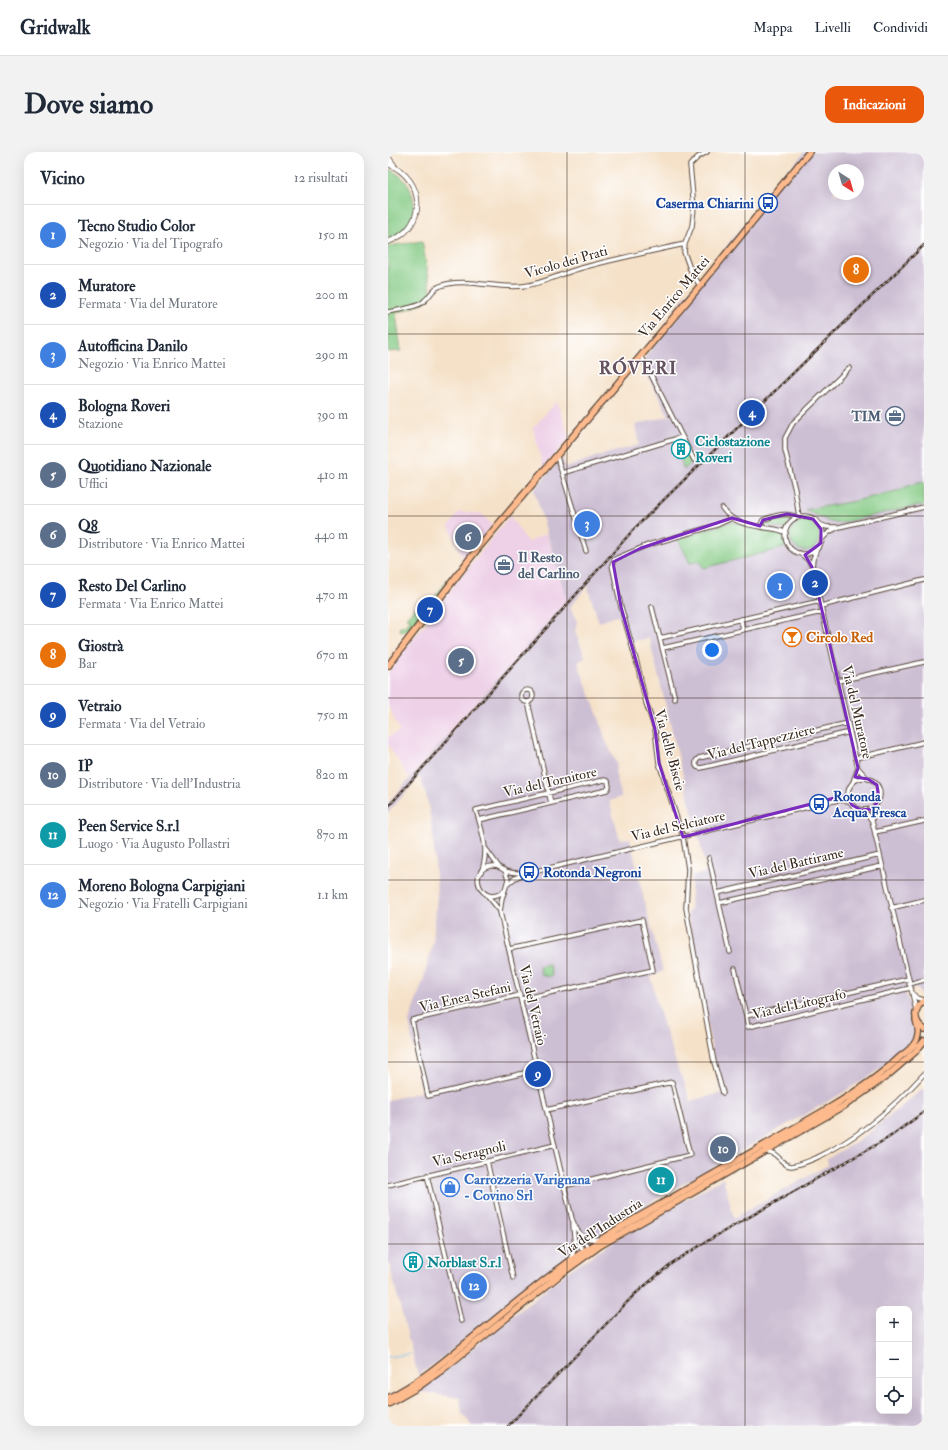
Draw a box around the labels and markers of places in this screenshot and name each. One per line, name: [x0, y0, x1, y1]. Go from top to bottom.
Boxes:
bus stop icon: Caserma Chiarini: [757, 192, 779, 214]
place label: Caserma Chiarini: [656, 195, 754, 212]
pin: 8: [843, 255, 869, 285]
pin: 4: [739, 398, 765, 428]
office icon: TIM: [884, 405, 906, 427]
place label: TIM: [850, 408, 881, 425]
place label: Ciclostazione Roveri: [695, 433, 770, 466]
building icon: Ciclostazione Roveri: [670, 438, 692, 460]
pin: 3: [574, 509, 600, 539]
pin: 6: [455, 522, 481, 552]
place label: Il Resto del Carlino: [518, 549, 580, 582]
office icon: Il Resto del Carlino: [493, 554, 515, 576]
pin: 2: [802, 568, 828, 598]
pin: 1: [767, 571, 793, 601]
pin: 7: [417, 595, 443, 625]
bar icon: Circolo Red: [781, 626, 803, 648]
place label: Circolo Red: [806, 629, 873, 646]
pin: 5: [448, 646, 474, 676]
place label: Rotonda Acqua Fresca: [832, 788, 908, 822]
bus stop icon: Rotonda Acqua Fresca: [808, 793, 830, 815]
bus stop icon: Rotonda Negroni: [518, 861, 540, 883]
place label: Rotonda Negroni: [543, 864, 642, 882]
pin: 9: [525, 1059, 551, 1089]
pin: 10: [710, 1134, 736, 1164]
pin: 11: [648, 1165, 674, 1195]
place label: Carrozzeria Varignana - Covino Srl: [464, 1171, 592, 1204]
shop icon: Carrozzeria Varignana - Covino Srl: [439, 1176, 461, 1198]
building icon: Norblast S.r.l: [402, 1251, 424, 1273]
place label: Norblast S.r.l: [426, 1254, 502, 1271]
pin: 12: [461, 1271, 487, 1301]

